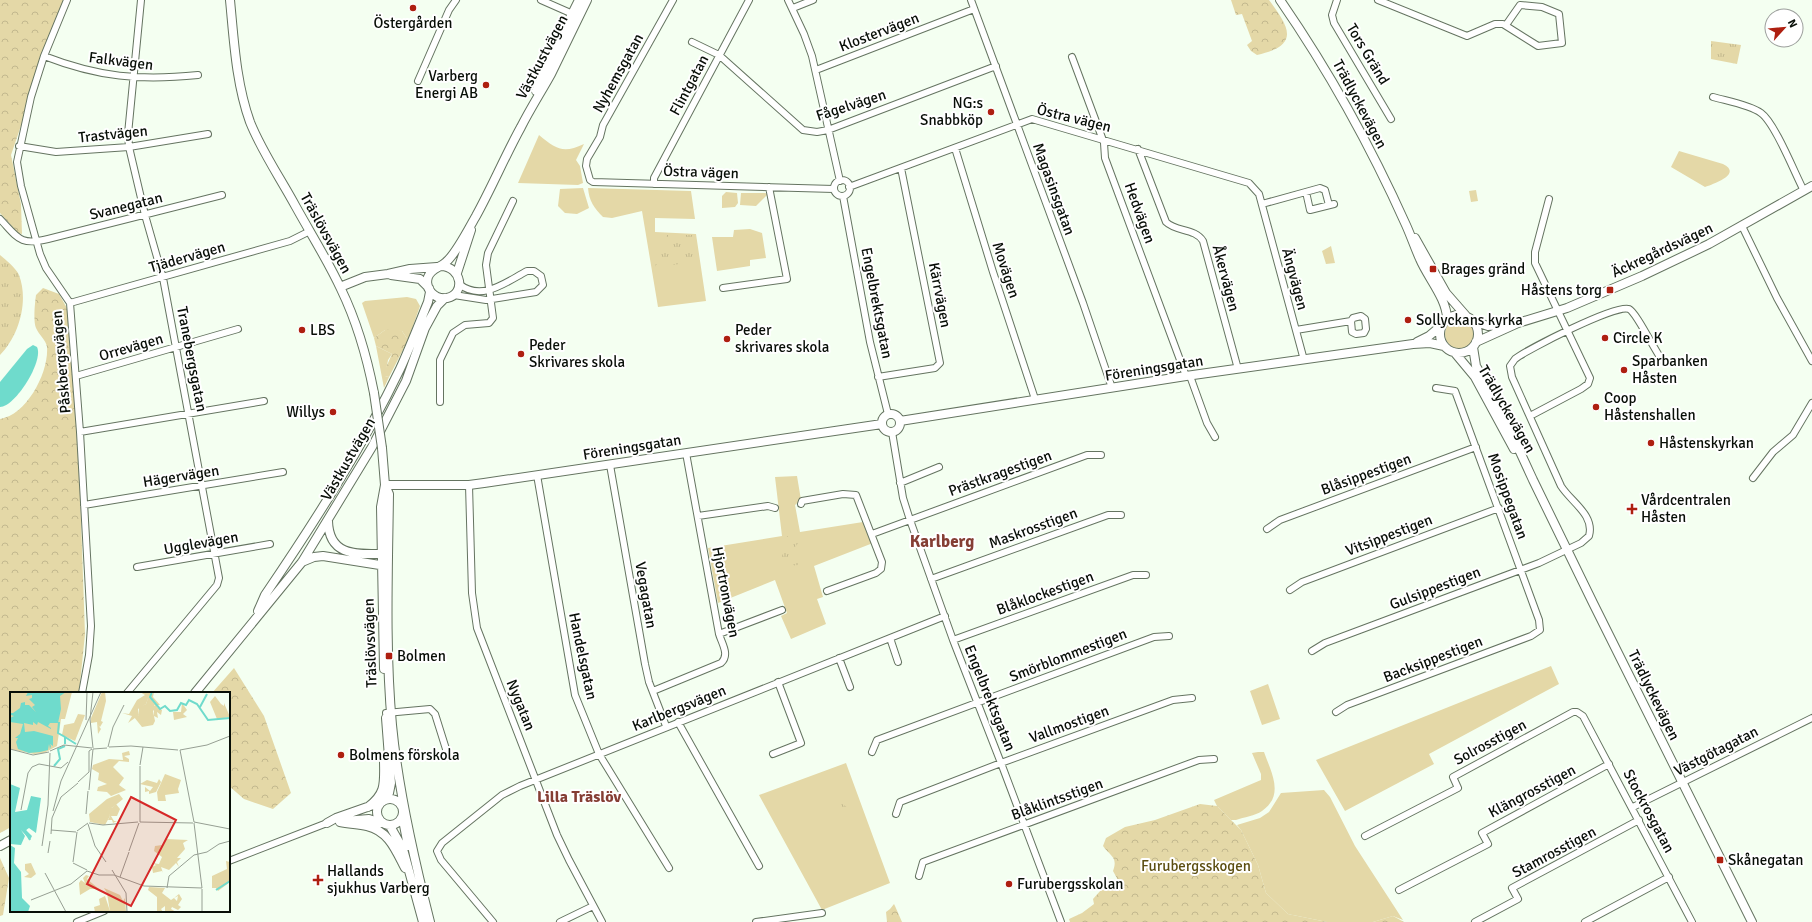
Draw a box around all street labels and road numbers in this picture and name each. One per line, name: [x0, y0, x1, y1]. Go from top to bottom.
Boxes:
street label: Klostervägen: [837, 9, 921, 55]
street label: Västkustvägen: [512, 12, 572, 102]
street label: Tors Gränd: [1343, 20, 1393, 88]
street label: Nyhemsgatan: [589, 30, 647, 116]
street label: Falkvägen: [88, 48, 154, 74]
street label: Flintgatan: [666, 52, 712, 118]
street label: Trädlyckevägen: [1329, 56, 1391, 152]
street label: Fågelvägen: [814, 85, 888, 125]
street label: Östra vägen: [1035, 100, 1113, 136]
street label: Trastvägen: [77, 121, 149, 147]
street label: Magasinsgatan: [1029, 140, 1079, 238]
street label: Östra vägen: [663, 162, 739, 182]
street label: Hedvägen: [1121, 180, 1159, 246]
street label: Svanegatan: [88, 188, 164, 224]
street label: Träslövsvägen: [296, 190, 356, 276]
street label: Äckregårdsvägen: [1608, 219, 1716, 281]
street label: Tjädervägen: [147, 238, 227, 276]
street label: Movägen: [989, 240, 1023, 300]
street label: Åkervägen: [1209, 243, 1243, 313]
street label: Engelbrektsgatan: [857, 246, 897, 360]
street label: Ängvägen: [1278, 246, 1312, 312]
street label: Kärrvägen: [925, 261, 955, 329]
street label: Tranebergsgatan: [173, 305, 211, 413]
street label: Påskbergsvägen: [48, 310, 74, 414]
street label: Orrevägen: [97, 329, 165, 365]
street label: Föreningsgatan: [1104, 351, 1204, 385]
street label: Trädlyckevägen: [1475, 362, 1539, 456]
street label: Västkustvägen: [317, 414, 379, 504]
street label: Föreningsgatan: [582, 430, 682, 464]
street label: Prästkragestigen: [946, 446, 1054, 500]
street label: Blåsippestigen: [1318, 449, 1414, 499]
street label: Mosippegatan: [1484, 450, 1532, 542]
street label: Hägervägen: [142, 461, 220, 491]
street label: Maskrosstigen: [986, 504, 1080, 552]
street label: Vitsippestigen: [1343, 510, 1435, 560]
street label: Ugglevägen: [162, 528, 240, 558]
street label: Hjortronvägen: [708, 545, 744, 639]
street label: Vegagatan: [631, 560, 661, 630]
street label: Gulsippestigen: [1387, 562, 1483, 614]
street label: Blåklockestigen: [994, 567, 1096, 619]
street label: Träslövsvägen: [359, 598, 381, 688]
street label: Handelsgatan: [565, 611, 601, 701]
street label: Smörblommestigen: [1007, 624, 1129, 686]
street label: Backsippestigen: [1381, 632, 1485, 686]
street label: Engelbrektsgatan: [961, 642, 1019, 754]
street label: Trädlyckevägen: [1624, 647, 1684, 743]
street label: Nygatan: [503, 677, 539, 733]
street label: Karlbergsvägen: [629, 681, 729, 735]
street label: Vallmostigen: [1027, 701, 1111, 747]
street label: Solrosstigen: [1451, 715, 1529, 769]
street label: Västgötagatan: [1671, 722, 1761, 780]
street label: Klängrosstigen: [1485, 760, 1579, 822]
street label: Stockrosgatan: [1619, 766, 1679, 856]
street label: Blåklintsstigen: [1009, 774, 1105, 824]
street label: Stamrosstigen: [1509, 822, 1599, 882]

